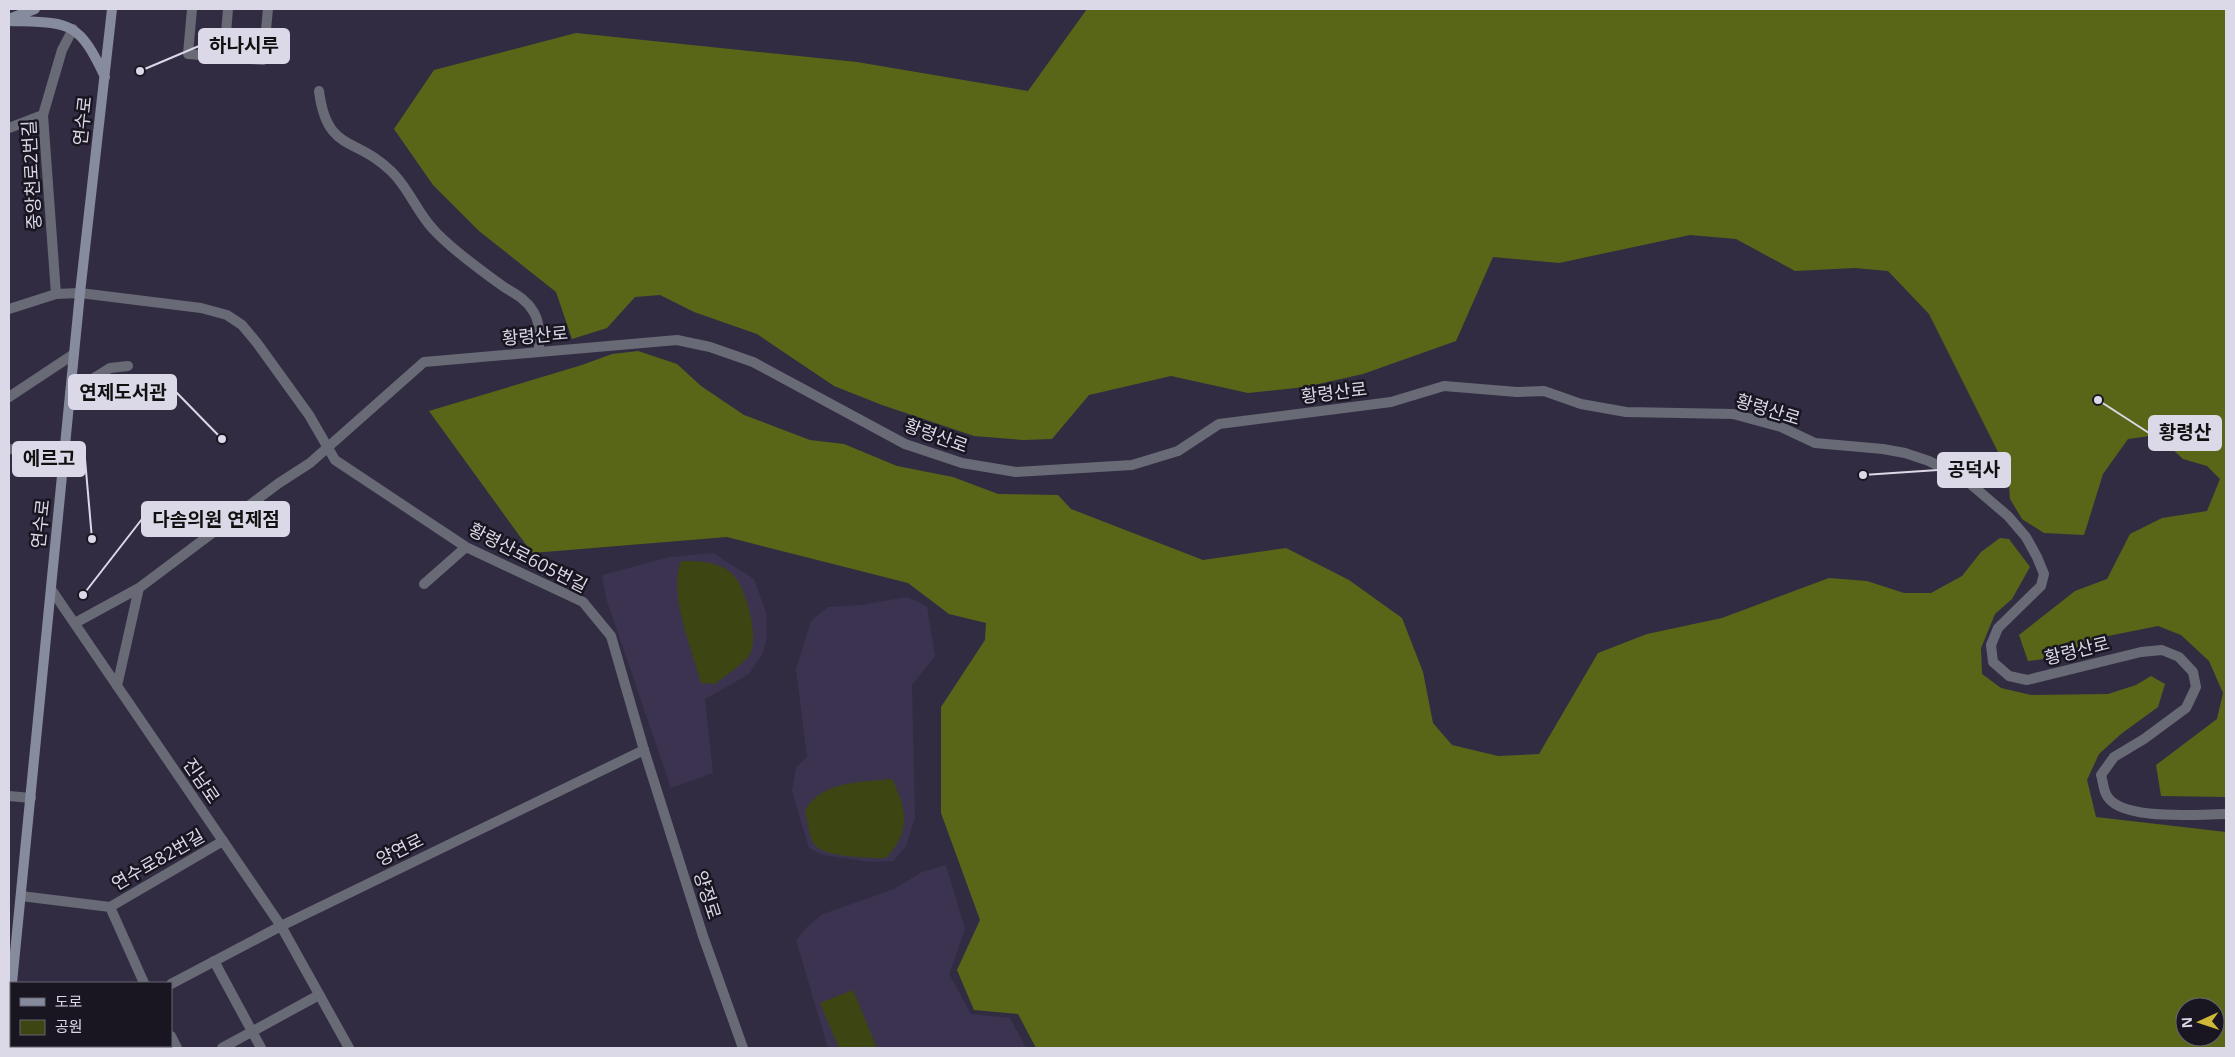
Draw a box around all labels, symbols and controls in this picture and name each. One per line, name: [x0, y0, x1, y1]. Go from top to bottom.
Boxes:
callout: 하나시루: [199, 29, 289, 63]
text: 하나시루: [209, 32, 279, 58]
street label: 연수로: [67, 95, 97, 147]
street label: 중앙천로2번길: [16, 120, 46, 230]
street label: 황령산로: [501, 320, 569, 350]
callout: 연제도서관: [69, 375, 176, 409]
street label: 황령산로: [1300, 376, 1368, 408]
text: 연제도서관: [79, 379, 167, 405]
street label: 황령산로: [1733, 388, 1803, 430]
street label: 황령산로: [901, 412, 972, 458]
callout: 황령산: [2149, 416, 2221, 450]
text: 황령산: [2159, 419, 2212, 445]
callout: 에르고: [13, 442, 85, 476]
text: 에르고: [23, 445, 75, 471]
callout: 공덕사: [1938, 453, 2010, 487]
text: 공덕사: [1948, 456, 2001, 482]
street label: 연수로: [25, 498, 55, 550]
callout: 다솜의원 연제점: [142, 502, 289, 536]
text: 다솜의원 연제점: [152, 506, 280, 532]
street label: 황령산로605번길: [465, 517, 592, 597]
street label: 황령산로: [2042, 630, 2112, 670]
street label: 진남로: [178, 753, 226, 808]
street label: 연수로82번길: [107, 823, 208, 895]
street label: 양연로: [372, 827, 427, 871]
street label: 양정로: [689, 867, 727, 922]
legend: [10, 982, 172, 1047]
text: 도로: [55, 991, 83, 1011]
north arrow: [2175, 997, 2225, 1047]
text: 공원: [55, 1016, 83, 1036]
text: N: [2177, 1017, 2196, 1029]

